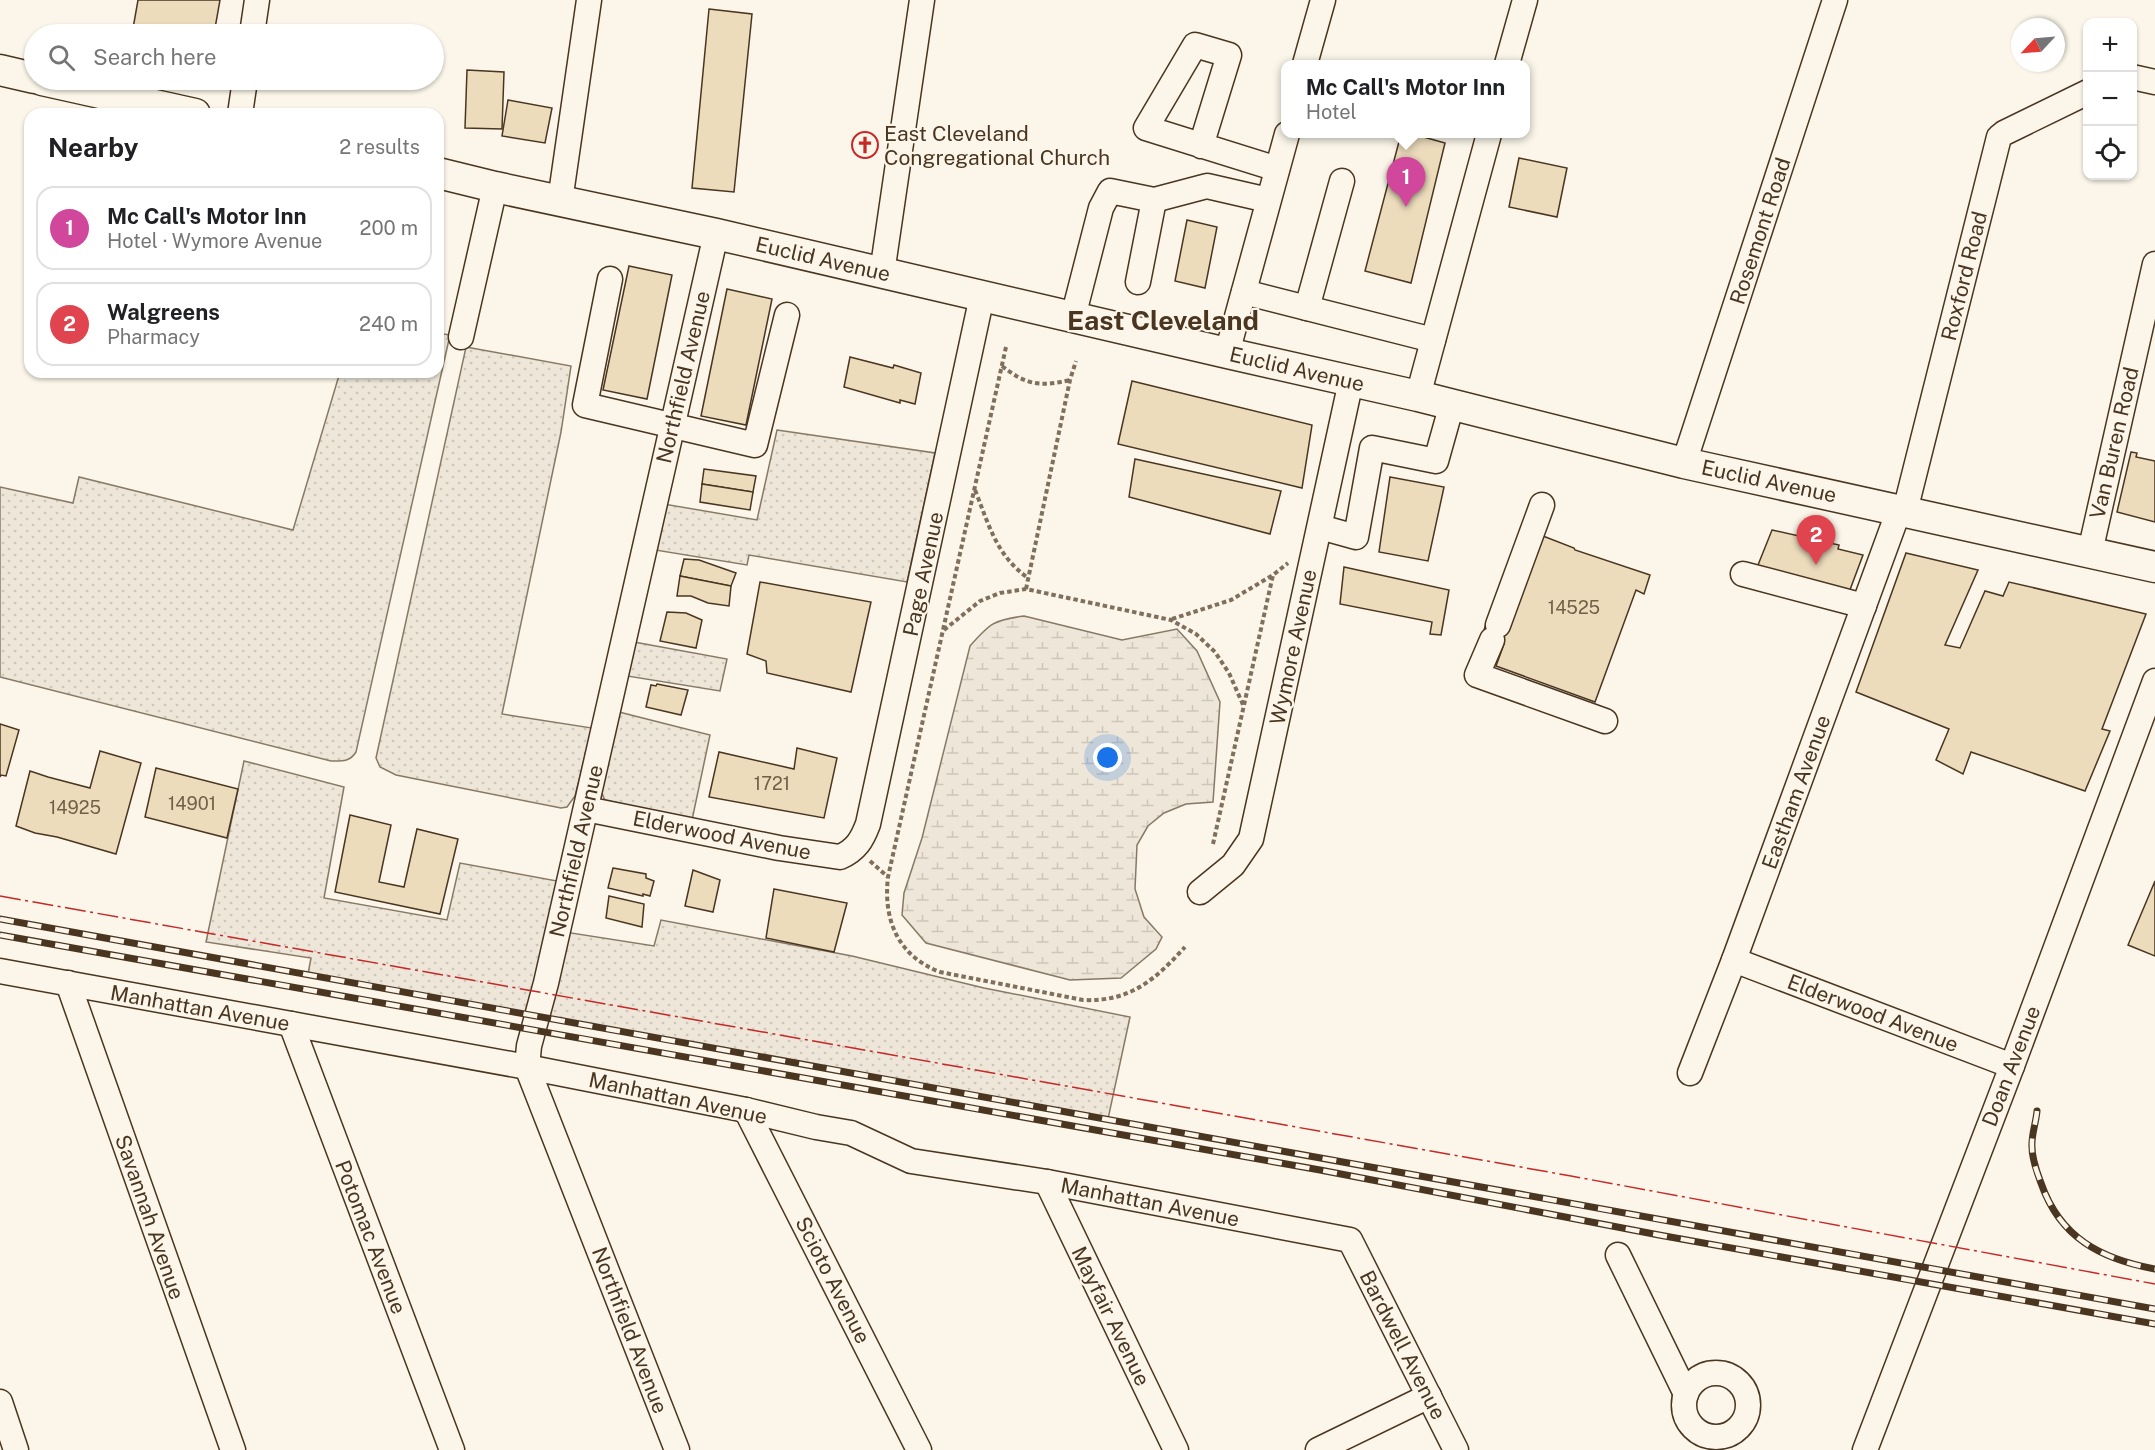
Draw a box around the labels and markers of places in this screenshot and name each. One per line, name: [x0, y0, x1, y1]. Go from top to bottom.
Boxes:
place label: East Cleveland Congregational Church: [884, 121, 1110, 170]
church icon: East Cleveland Congregational Church: [850, 130, 880, 160]
pin: 1: [1386, 158, 1426, 207]
pin: 2: [1796, 516, 1836, 565]

